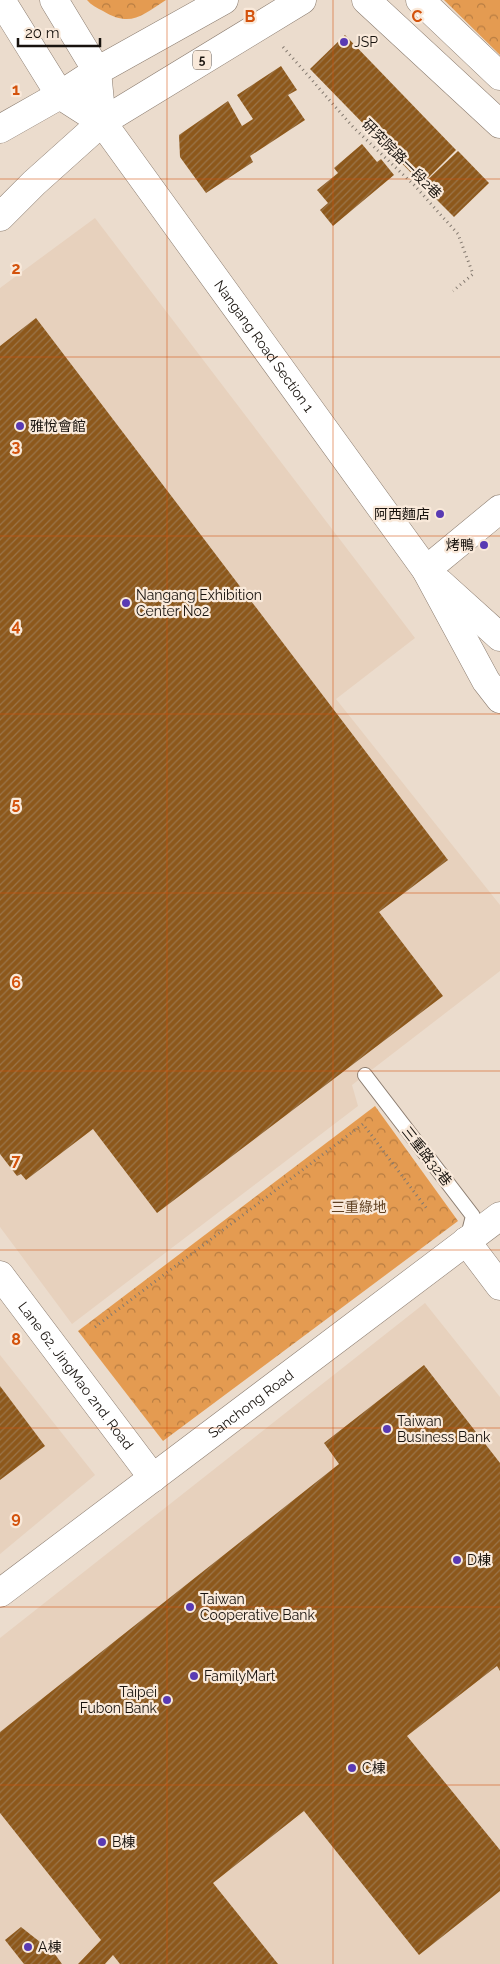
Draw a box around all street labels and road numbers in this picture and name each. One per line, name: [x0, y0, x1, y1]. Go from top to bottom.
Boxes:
road number: 5: [193, 50, 211, 70]
street label: 研究院路一段2巷: [359, 116, 445, 202]
street label: Nangang Road Section 1: [211, 277, 317, 415]
street label: 三重路32巷: [399, 1123, 455, 1189]
street label: Lane 62, JingMao 2nd. Road: [15, 1299, 136, 1452]
street label: Sanchong Road: [205, 1367, 296, 1441]

